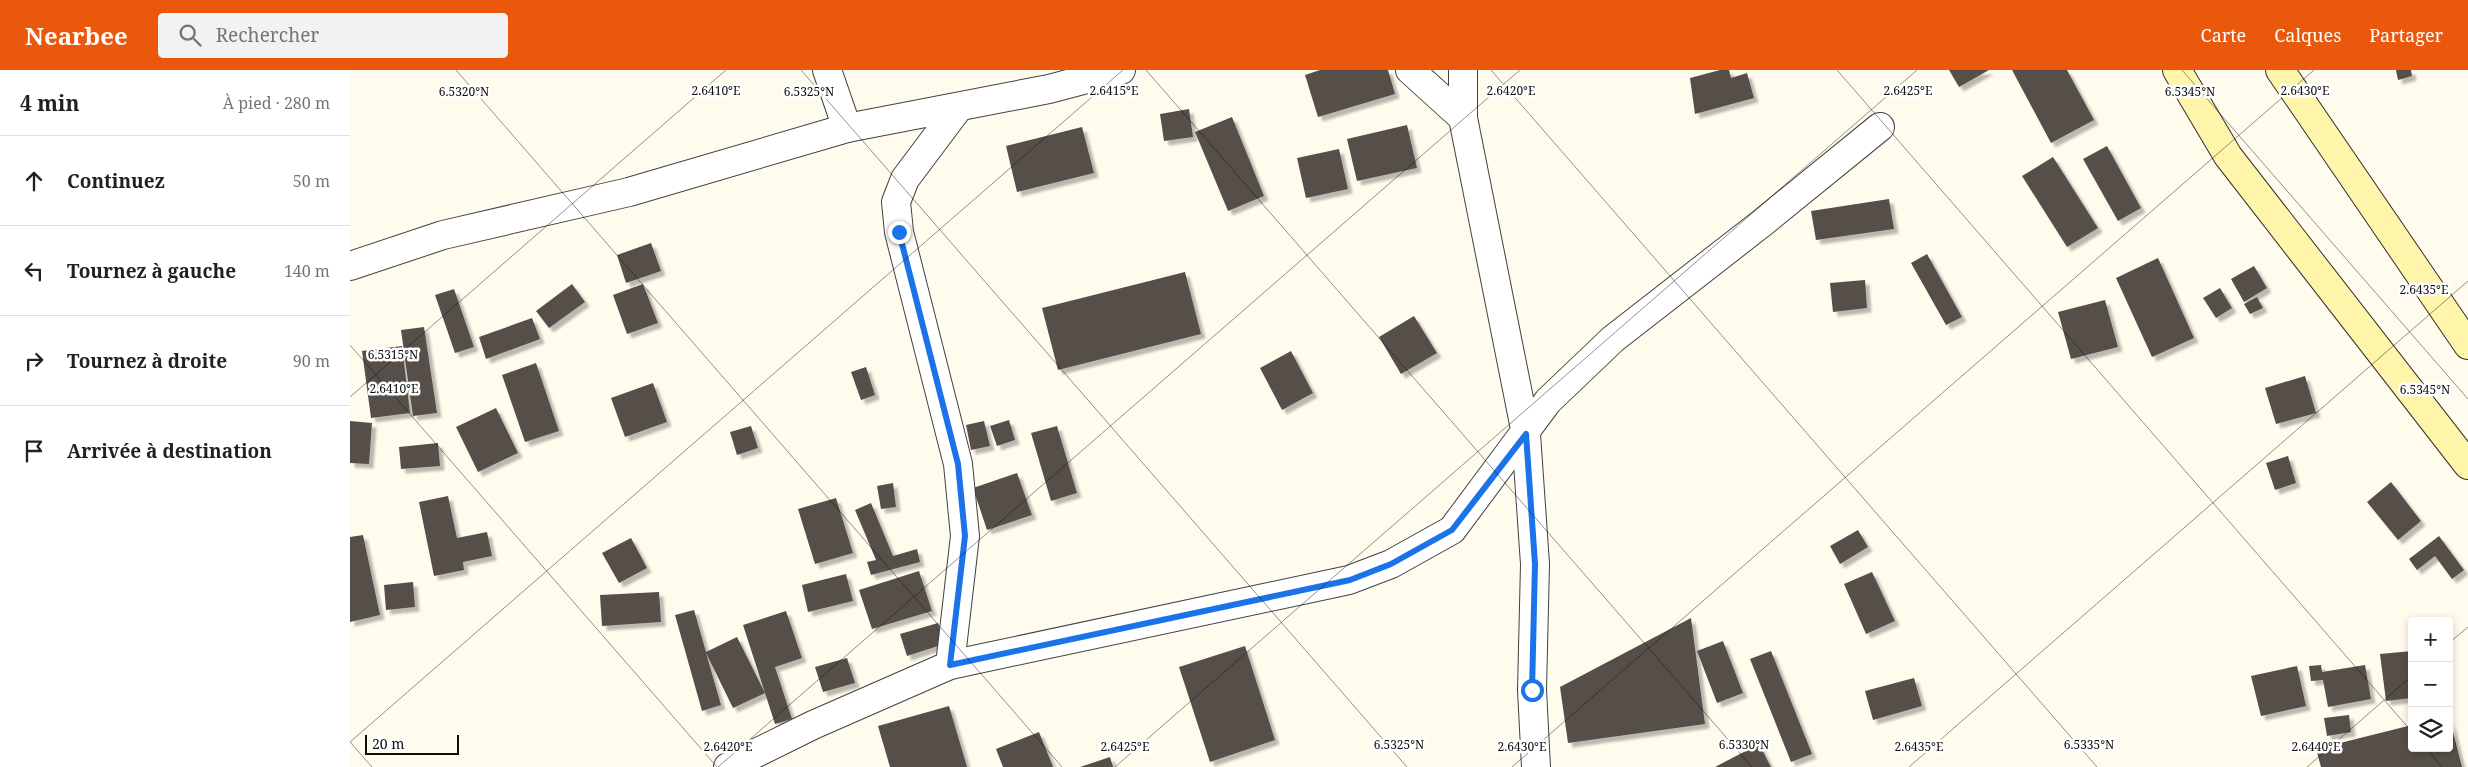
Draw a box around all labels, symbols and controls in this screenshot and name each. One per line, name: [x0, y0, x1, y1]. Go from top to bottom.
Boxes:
search box: [158, 13, 508, 58]
text: Nearbee: [25, 19, 128, 52]
icon: search: [176, 21, 204, 49]
text: Rechercher: [216, 22, 319, 48]
text: Carte: [2201, 23, 2246, 47]
text: Calques: [2274, 23, 2341, 47]
text: Partager: [2369, 23, 2443, 47]
text: 2.6410°E: [692, 82, 740, 99]
text: 2.6415°E: [1090, 82, 1138, 99]
text: 2.6420°E: [1487, 82, 1535, 99]
text: 2.6425°E: [1884, 82, 1932, 99]
text: 2.6430°E: [2281, 82, 2329, 99]
text: 6.5320°N: [439, 83, 489, 100]
text: 6.5325°N: [784, 83, 834, 100]
text: 6.5345°N: [2165, 83, 2215, 100]
text: 4 min: [20, 89, 79, 117]
text: À pied · 280 m: [223, 92, 330, 114]
icon: ahead: [20, 167, 48, 195]
text: Continuez: [67, 168, 165, 194]
text: 50 m: [293, 170, 330, 192]
route end: [888, 221, 911, 244]
icon: left: [20, 257, 48, 285]
text: Tournez à gauche: [67, 258, 236, 284]
text: 140 m: [284, 260, 330, 282]
text: 2.6435°E: [2400, 281, 2448, 298]
text: 6.5315°N: [368, 346, 418, 363]
icon: right: [20, 347, 48, 375]
text: Tournez à droite: [67, 348, 227, 374]
text: 90 m: [293, 350, 330, 372]
text: 2.6410°E: [370, 380, 418, 397]
text: 6.5345°N: [2400, 381, 2450, 398]
icon: arrive: [20, 437, 48, 465]
text: Arrivée à destination: [67, 438, 272, 464]
map controls: [2408, 617, 2453, 752]
button: +: [2408, 617, 2453, 662]
button: −: [2408, 662, 2453, 707]
route start: [1521, 679, 1544, 702]
button: layers: [2408, 707, 2453, 752]
scale bar: [365, 732, 459, 755]
text: 20 m: [372, 734, 405, 753]
text: 6.5325°N: [1374, 736, 1424, 753]
text: 6.5330°N: [1719, 736, 1769, 753]
text: 6.5335°N: [2064, 736, 2114, 753]
text: 2.6420°E: [704, 738, 752, 755]
text: 2.6425°E: [1101, 738, 1149, 755]
text: 2.6430°E: [1498, 738, 1546, 755]
text: 2.6435°E: [1895, 738, 1943, 755]
text: 2.6440°E: [2292, 738, 2340, 755]

